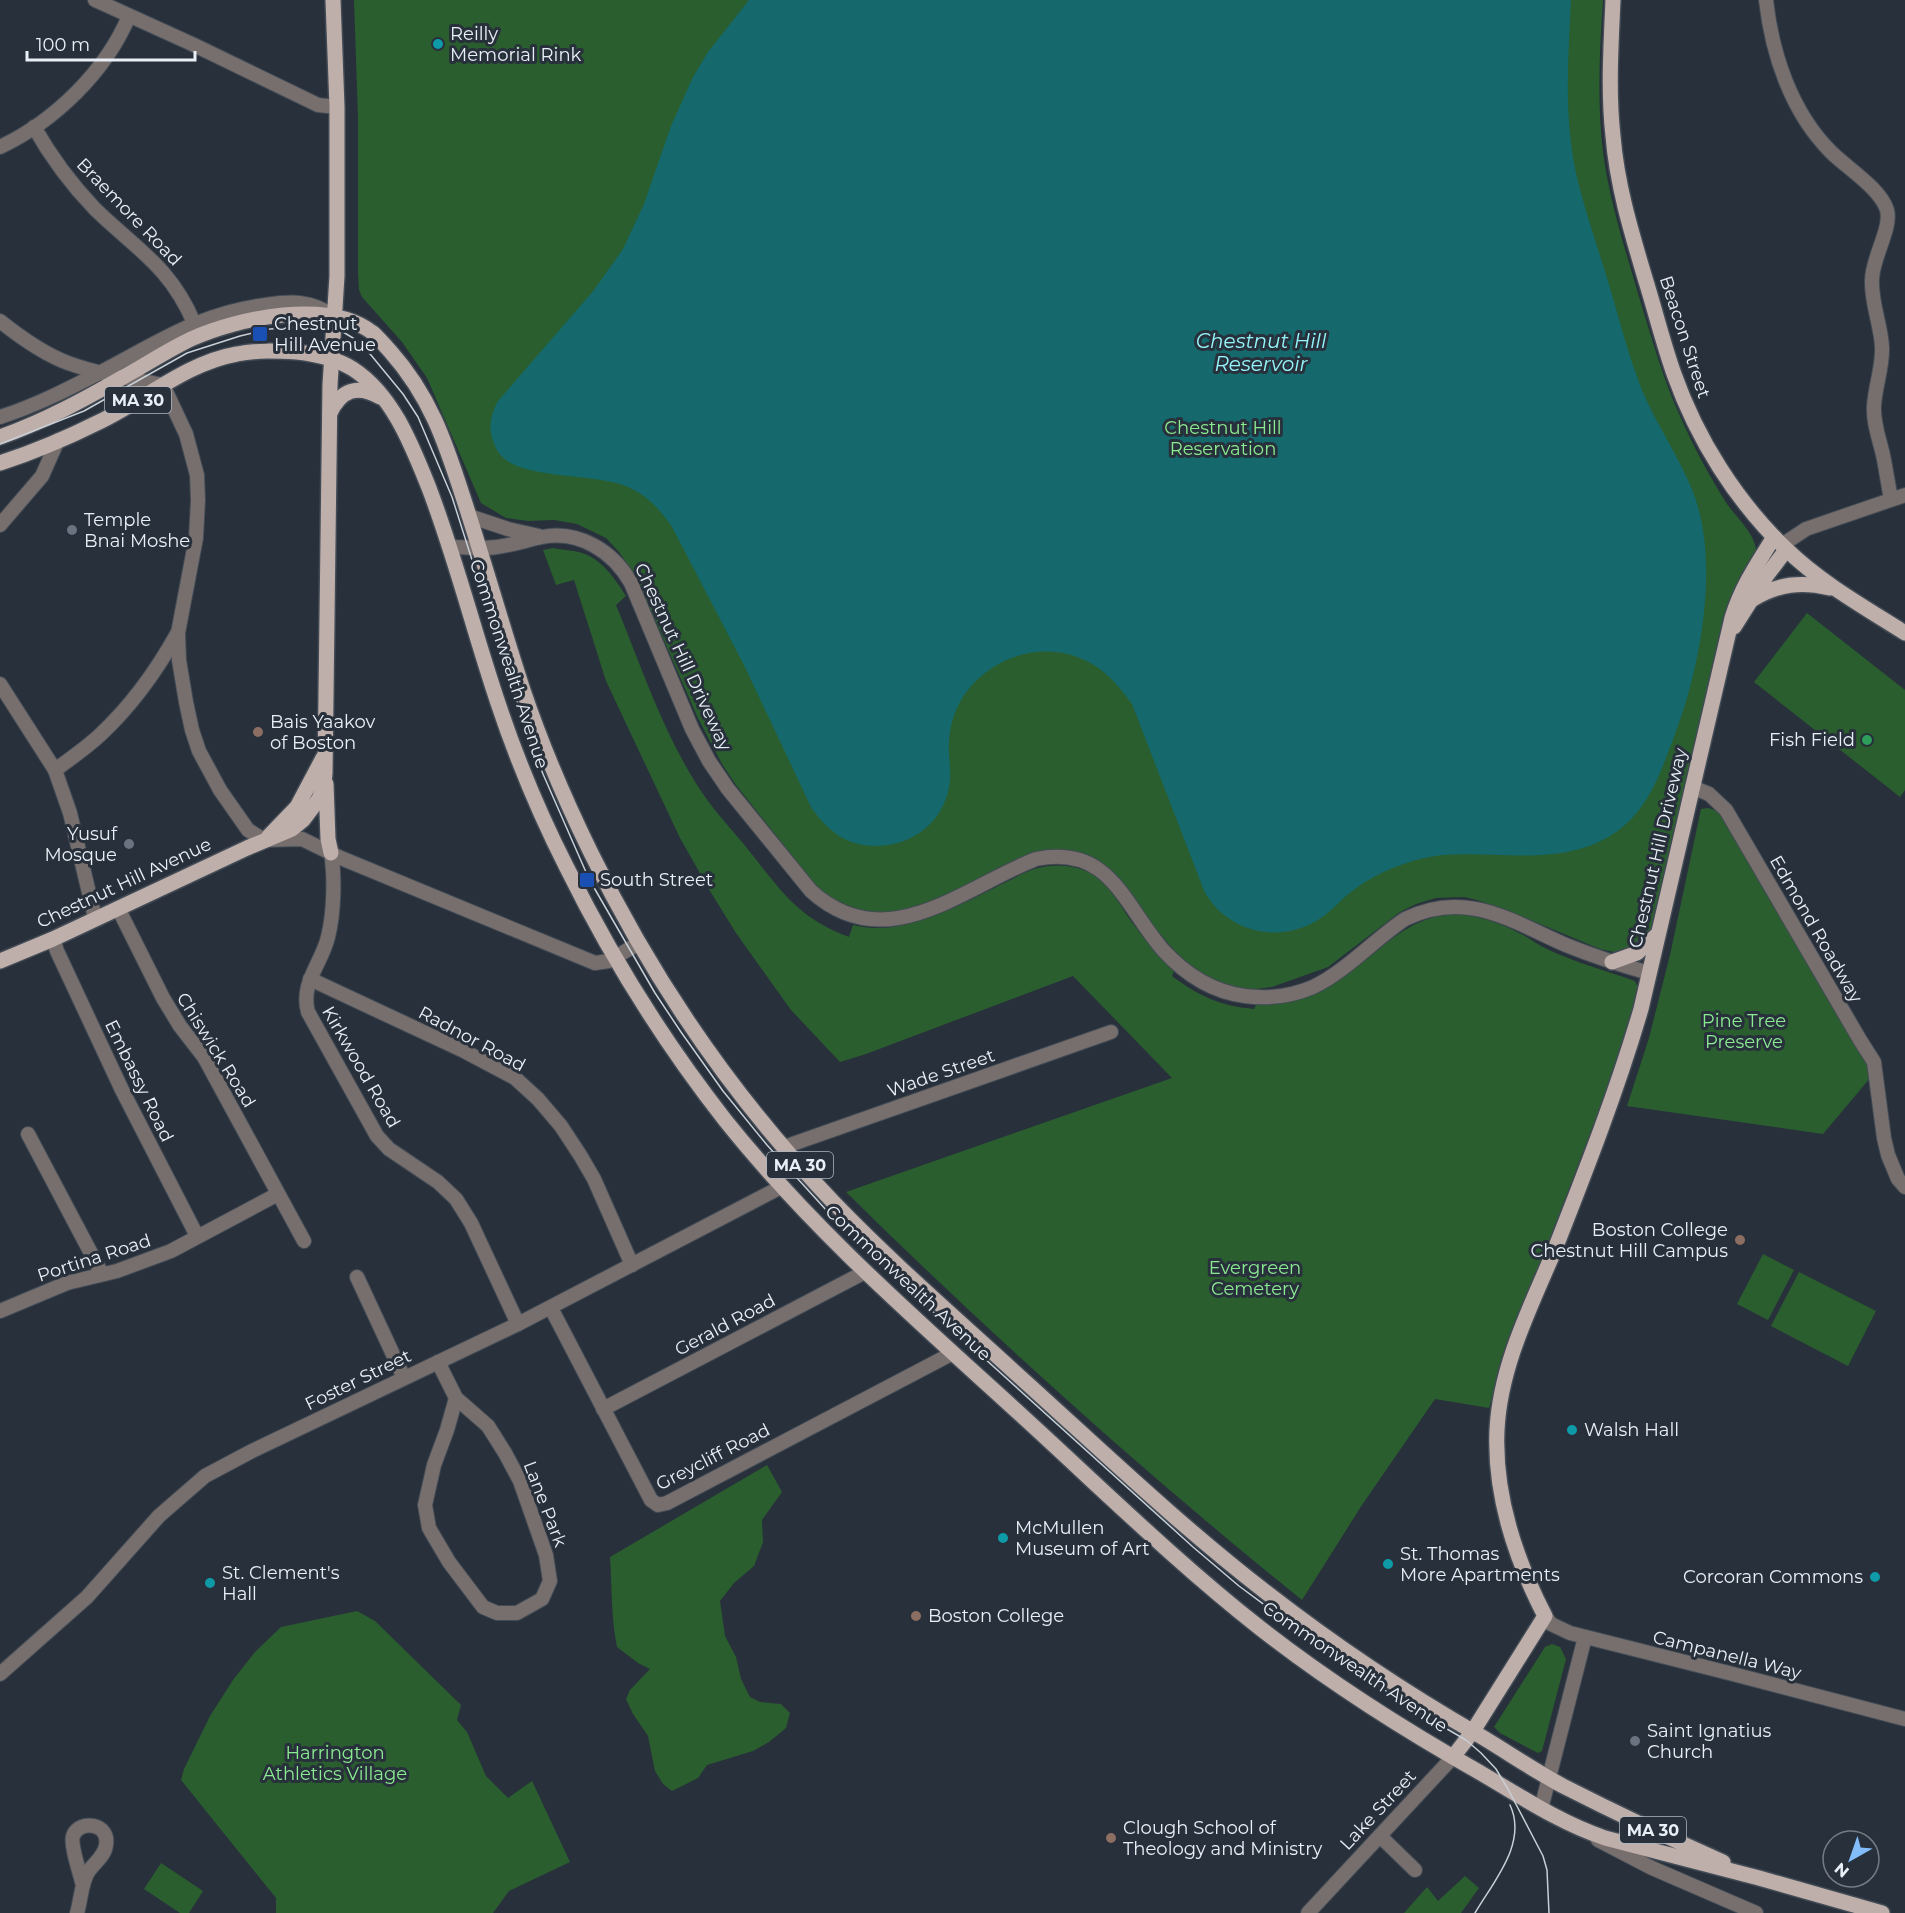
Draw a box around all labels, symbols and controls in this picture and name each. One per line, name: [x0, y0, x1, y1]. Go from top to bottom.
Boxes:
place label: Reilly Memorial Rink: [450, 23, 582, 66]
scale bar: [27, 24, 195, 62]
text: 100 m: [36, 34, 90, 56]
marker: Reilly Memorial Rink: [431, 37, 445, 51]
street label: Braemore Road: [72, 153, 186, 271]
street label: Beacon Street: [1655, 273, 1715, 401]
place label: Chestnut Hill Avenue: [274, 313, 376, 356]
marker: Chestnut Hill Avenue: [251, 325, 269, 343]
water label: Chestnut Hill Reservoir: [1196, 329, 1327, 376]
road number: MA 30: [105, 387, 171, 413]
park label: Chestnut Hill Reservation: [1164, 417, 1282, 460]
place label: Temple Bnai Moshe: [84, 509, 190, 552]
marker: Temple Bnai Moshe: [65, 523, 79, 537]
street label: Commonwealth Avenue: [465, 557, 553, 772]
street label: Chestnut Hill Driveway: [630, 560, 736, 755]
place label: Bais Yaakov of Boston: [270, 711, 375, 754]
marker: Bais Yaakov of Boston: [251, 725, 265, 739]
place label: Fish Field: [1769, 729, 1855, 751]
marker: Fish Field: [1860, 733, 1874, 747]
street label: Chestnut Hill Driveway: [1624, 746, 1692, 950]
place label: Yusuf Mosque: [45, 823, 118, 866]
street label: Chestnut Hill Avenue: [33, 833, 215, 933]
marker: Yusuf Mosque: [122, 837, 136, 851]
street label: Edmond Roadway: [1765, 852, 1867, 1007]
place label: South Street: [600, 869, 713, 891]
marker: South Street: [578, 871, 596, 889]
street label: Chiswick Road: [172, 988, 260, 1112]
street label: Kirkwood Road: [317, 1002, 405, 1132]
street label: Radnor Road: [415, 1002, 529, 1076]
park label: Pine Tree Preserve: [1702, 1010, 1786, 1053]
street label: Embassy Road: [100, 1016, 178, 1146]
street label: Wade Street: [885, 1044, 997, 1102]
road number: MA 30: [767, 1152, 833, 1178]
street label: Commonwealth Avenue: [821, 1200, 996, 1366]
place label: Boston College Chestnut Hill Campus: [1531, 1219, 1728, 1262]
street label: Portina Road: [34, 1229, 154, 1287]
marker: Boston College Chestnut Hill Campus: [1733, 1233, 1747, 1247]
park label: Evergreen Cemetery: [1209, 1257, 1301, 1300]
street label: Gerald Road: [671, 1289, 779, 1361]
street label: Foster Street: [301, 1345, 415, 1415]
street label: Greycliff Road: [652, 1419, 774, 1495]
place label: Walsh Hall: [1584, 1419, 1679, 1441]
marker: Walsh Hall: [1565, 1423, 1579, 1437]
street label: Lane Park: [519, 1458, 571, 1550]
place label: McMullen Museum of Art: [1015, 1517, 1150, 1560]
marker: McMullen Museum of Art: [996, 1531, 1010, 1545]
place label: St. Thomas More Apartments: [1400, 1543, 1560, 1586]
marker: St. Thomas More Apartments: [1381, 1557, 1395, 1571]
place label: St. Clement's Hall: [222, 1562, 340, 1605]
place label: Corcoran Commons: [1683, 1566, 1863, 1588]
marker: Corcoran Commons: [1868, 1570, 1882, 1584]
marker: St. Clement's Hall: [203, 1576, 217, 1590]
street label: Commonwealth Avenue: [1258, 1597, 1452, 1737]
place label: Boston College: [928, 1605, 1064, 1627]
marker: Boston College: [909, 1609, 923, 1623]
street label: Campanella Way: [1650, 1626, 1804, 1684]
place label: Saint Ignatius Church: [1647, 1720, 1772, 1763]
marker: Saint Ignatius Church: [1628, 1734, 1642, 1748]
park label: Harrington Athletics Village: [263, 1742, 407, 1785]
street label: Lake Street: [1335, 1765, 1421, 1855]
place label: Clough School of Theology and Ministry: [1123, 1817, 1322, 1860]
road number: MA 30: [1620, 1817, 1686, 1843]
north arrow: [1821, 1829, 1881, 1889]
marker: Clough School of Theology and Ministry: [1104, 1831, 1118, 1845]
text: N: [1831, 1859, 1853, 1882]

